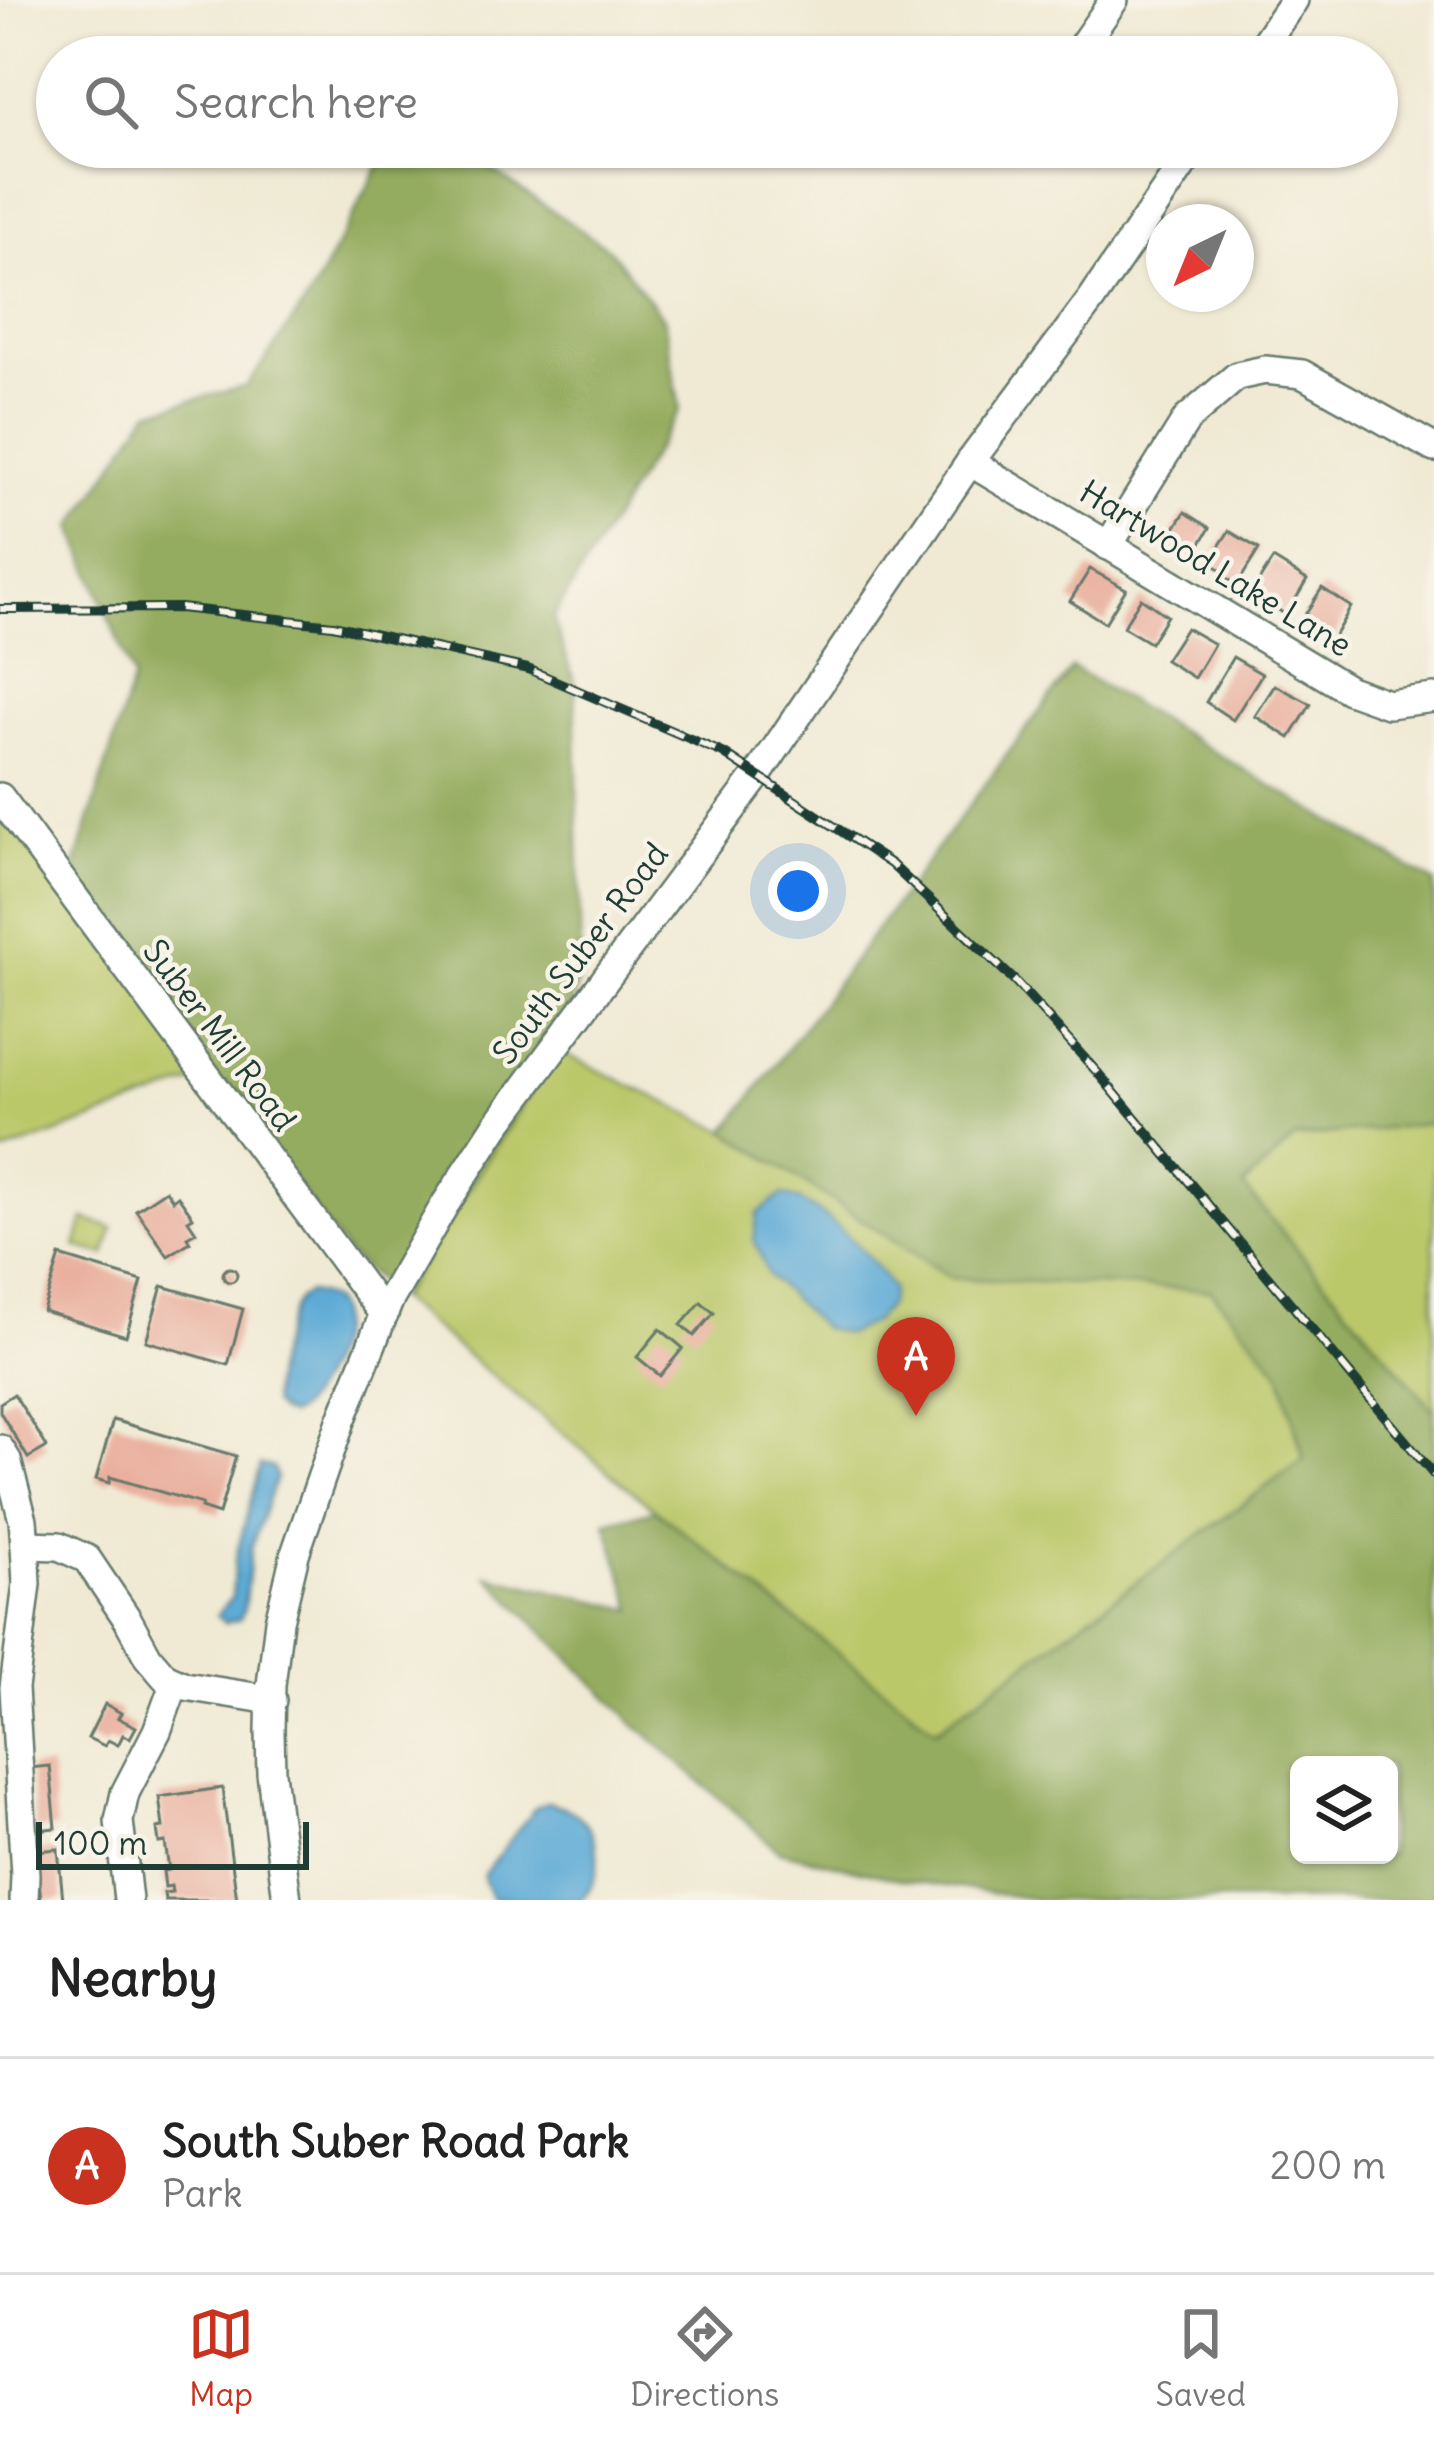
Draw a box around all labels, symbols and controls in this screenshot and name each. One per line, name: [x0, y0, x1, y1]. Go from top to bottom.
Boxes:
search box: [36, 36, 1398, 168]
icon: search: [78, 69, 144, 135]
text: Search here: [174, 74, 418, 130]
north arrow: [1146, 204, 1254, 312]
street label: Hartwood Lake Lane: [1072, 470, 1360, 666]
street label: South Suber Road: [483, 834, 677, 1072]
your location: [768, 861, 828, 921]
street label: Suber Mill Road: [134, 931, 306, 1139]
pin: A: [877, 1317, 955, 1416]
map controls: [1290, 1756, 1398, 1864]
button: layers: [1290, 1756, 1398, 1864]
scale bar: [36, 1816, 309, 1869]
text: 100 m: [54, 1822, 147, 1864]
text: Nearby: [48, 1946, 217, 2010]
text: South Suber Road Park: [162, 2113, 629, 2169]
text: A: [74, 2141, 100, 2190]
text: 200 m: [1270, 2141, 1386, 2190]
text: Park: [162, 2169, 243, 2218]
tab: Map: [188, 2301, 254, 2415]
tab: Directions: [630, 2301, 779, 2415]
tab: Saved: [1156, 2301, 1246, 2415]

